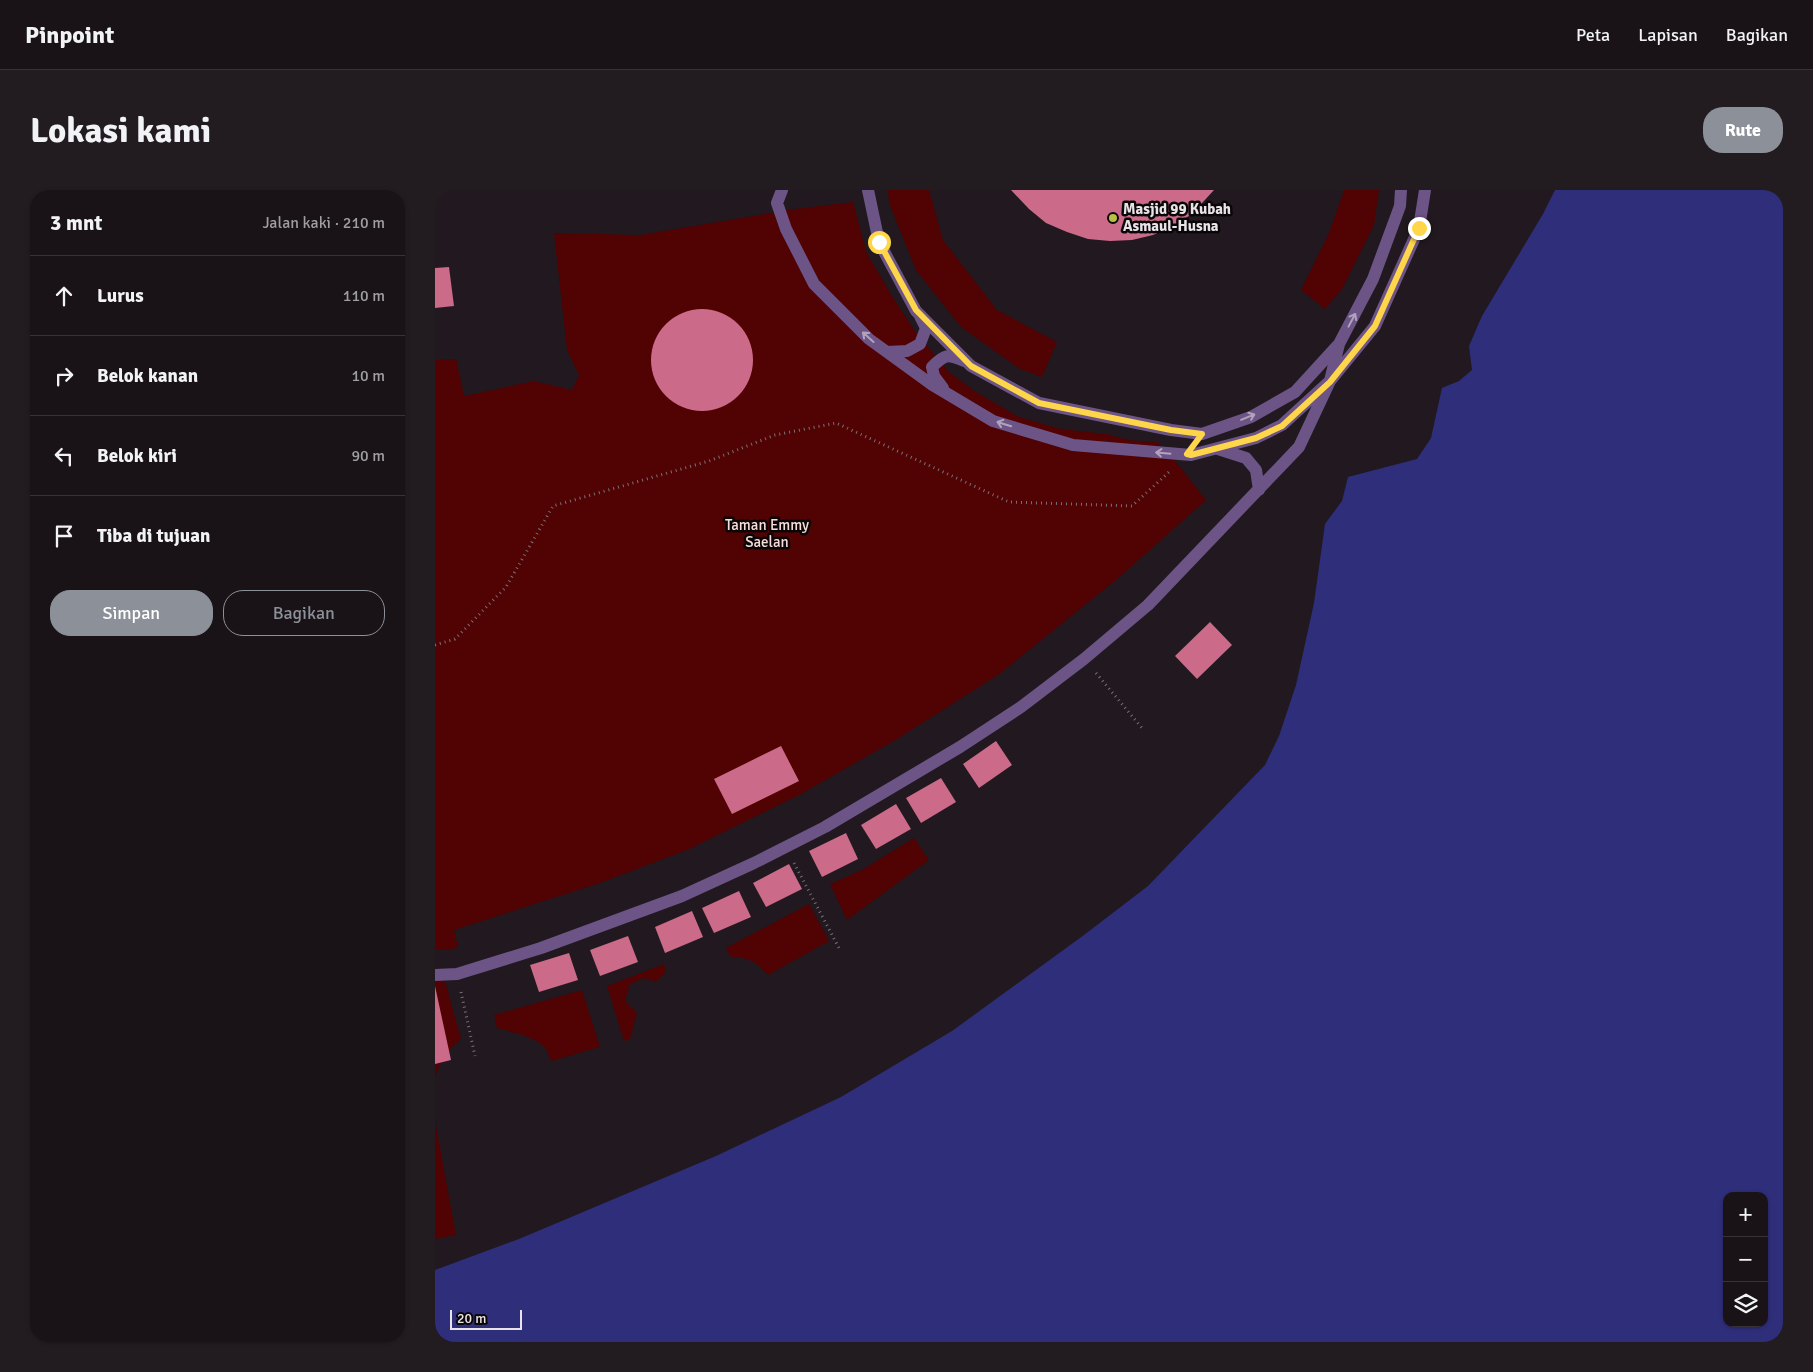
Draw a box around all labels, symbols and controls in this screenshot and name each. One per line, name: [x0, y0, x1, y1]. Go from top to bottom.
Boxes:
text: Pinpoint: [25, 20, 114, 50]
text: Peta: [1576, 24, 1610, 46]
text: Lapisan: [1638, 24, 1698, 46]
text: Bagikan: [1726, 24, 1788, 46]
button: Rute: [1703, 107, 1783, 153]
text: Lokasi kami: [30, 109, 211, 152]
place label: Masjid 99 Kubah Asmaul-Husna: [1123, 200, 1231, 235]
text: 3 mnt: [50, 210, 102, 236]
marker: Masjid 99 Kubah Asmaul-Husna: [1107, 212, 1119, 224]
text: Jalan kaki · 210 m: [263, 213, 385, 233]
route end: [1408, 217, 1431, 240]
route start: [868, 231, 891, 254]
icon: ahead: [50, 282, 78, 310]
text: Lurus: [97, 284, 144, 308]
text: 110 m: [343, 286, 385, 306]
one-way arrow: [1347, 312, 1357, 327]
one-way arrow: [861, 331, 874, 343]
icon: right: [50, 362, 78, 390]
text: Belok kanan: [97, 364, 198, 388]
text: 10 m: [351, 366, 385, 386]
one-way arrow: [1240, 412, 1255, 421]
one-way arrow: [997, 419, 1013, 429]
icon: left: [50, 442, 78, 470]
text: Belok kiri: [97, 444, 177, 468]
text: 90 m: [351, 446, 385, 466]
one-way arrow: [1156, 448, 1172, 457]
park label: Taman Emmy Saelan: [725, 516, 809, 551]
icon: arrive: [50, 522, 78, 550]
text: Tiba di tujuan: [97, 524, 210, 548]
button: Simpan: [50, 590, 213, 636]
button: Bagikan: [223, 590, 385, 636]
map controls: [1723, 1192, 1768, 1327]
button: +: [1723, 1192, 1768, 1237]
button: −: [1723, 1237, 1768, 1282]
button: layers: [1723, 1282, 1768, 1327]
scale bar: [450, 1307, 523, 1330]
text: 20 m: [457, 1310, 486, 1327]

